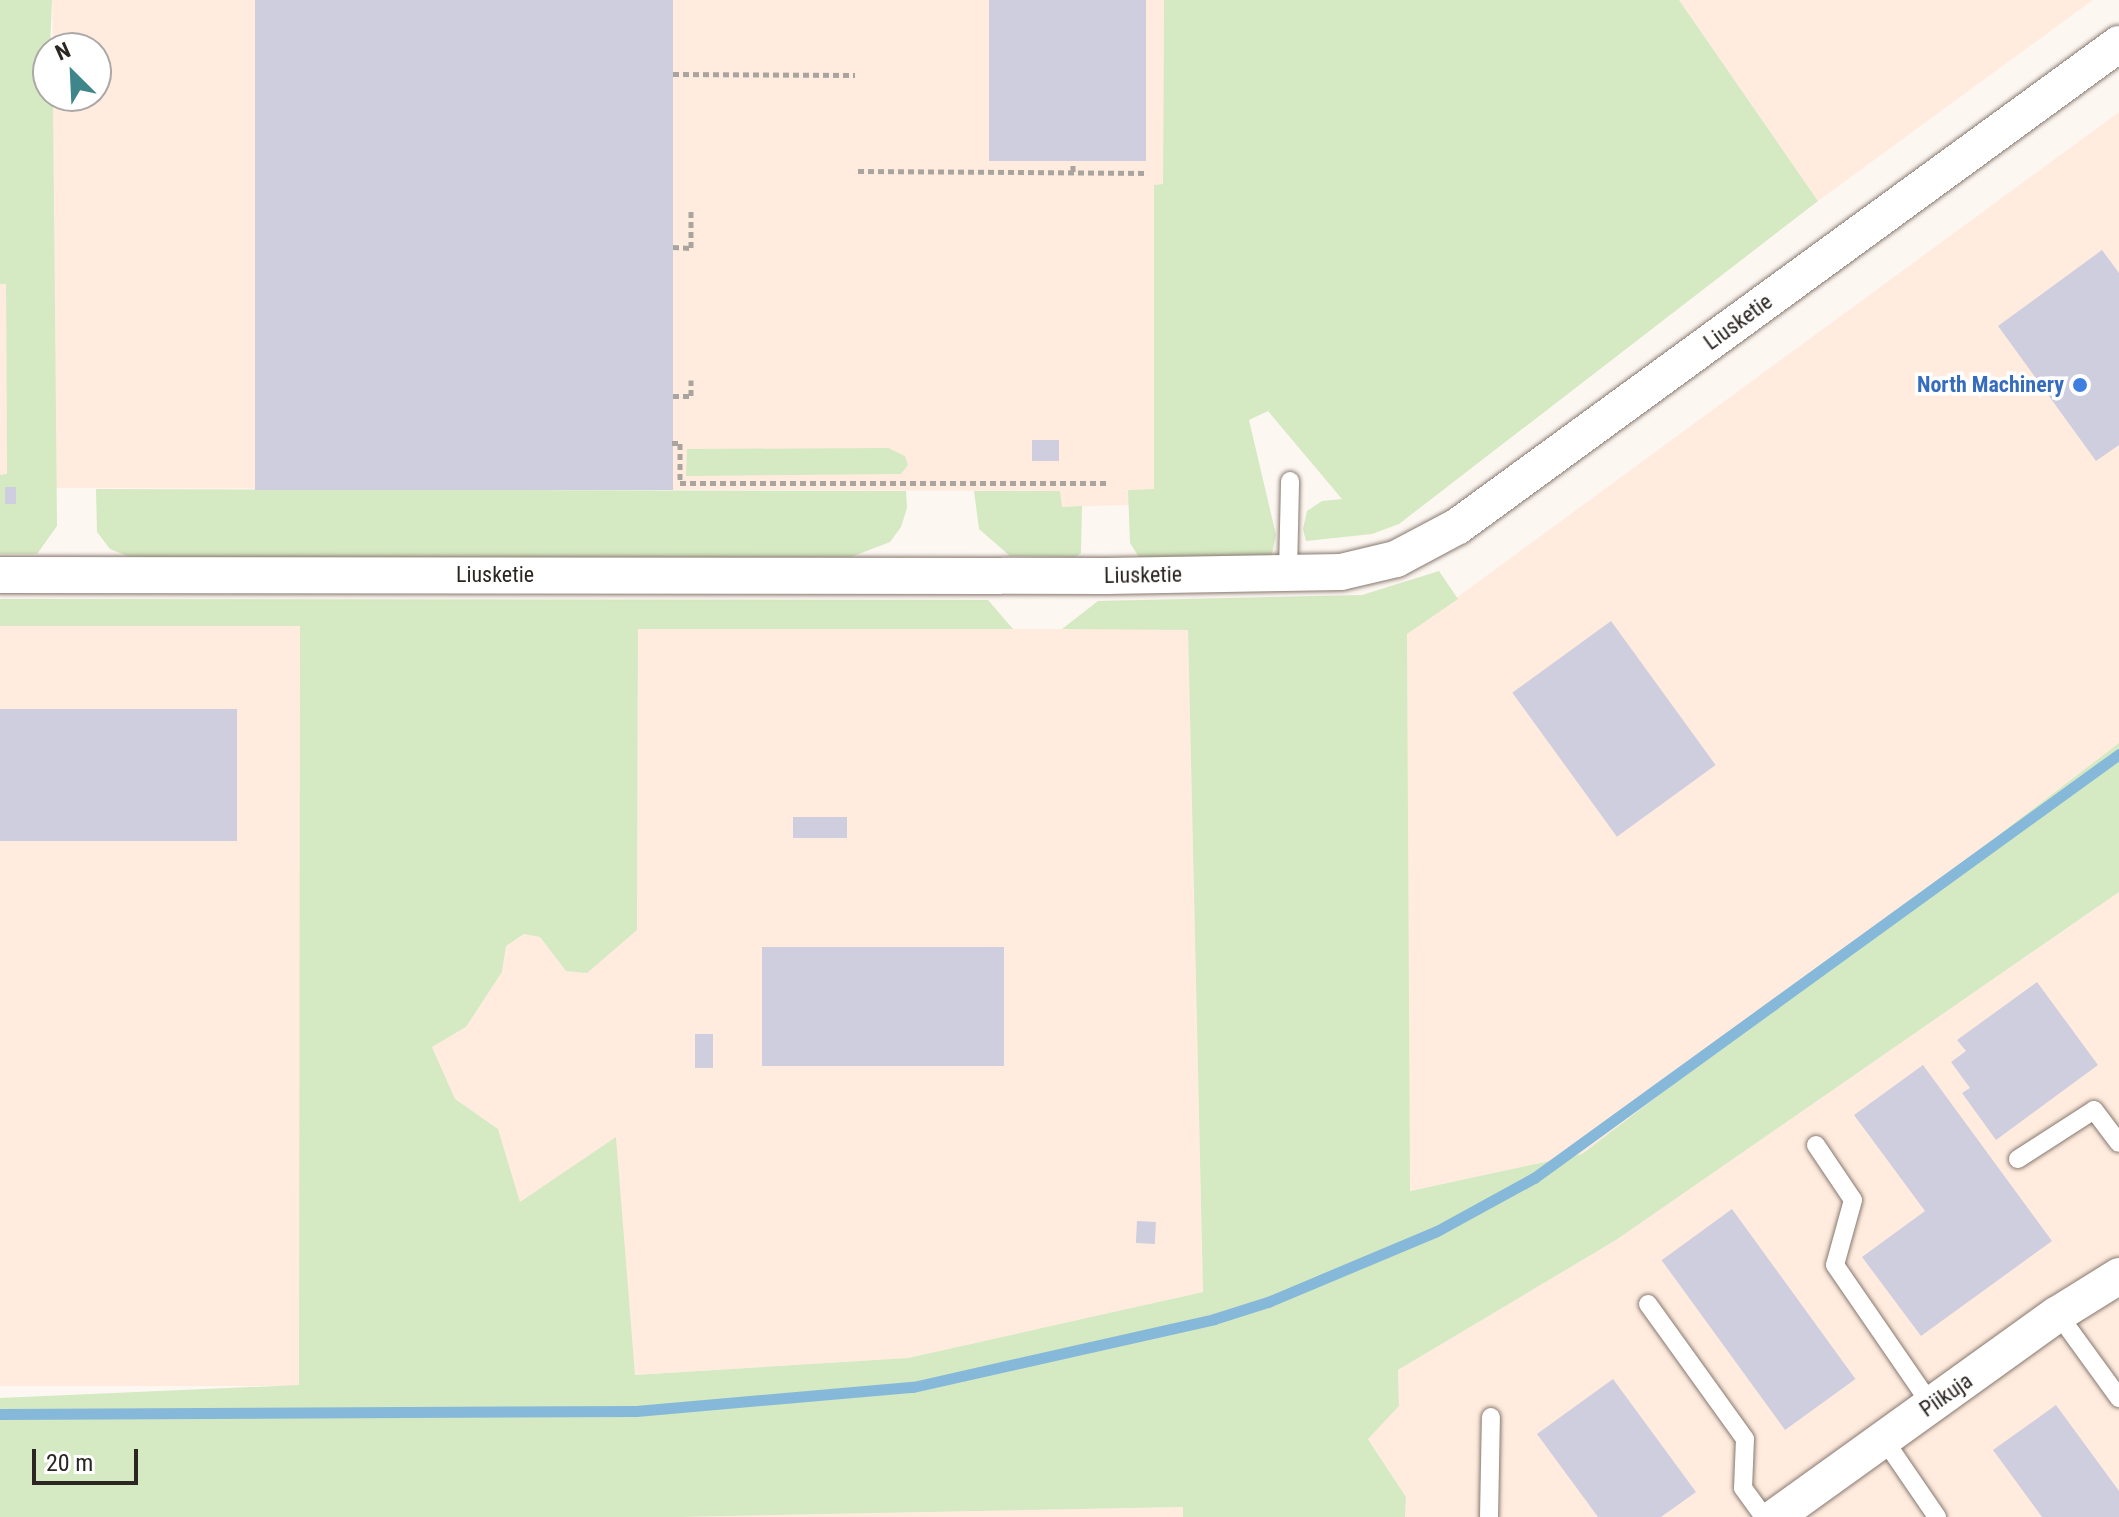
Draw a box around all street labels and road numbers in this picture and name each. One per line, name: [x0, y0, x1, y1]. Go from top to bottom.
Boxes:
street label: Liusketie: [1699, 288, 1777, 356]
street label: Liusketie: [1104, 561, 1182, 589]
street label: Liusketie: [456, 562, 534, 588]
street label: Piikuja: [1915, 1367, 1977, 1423]

